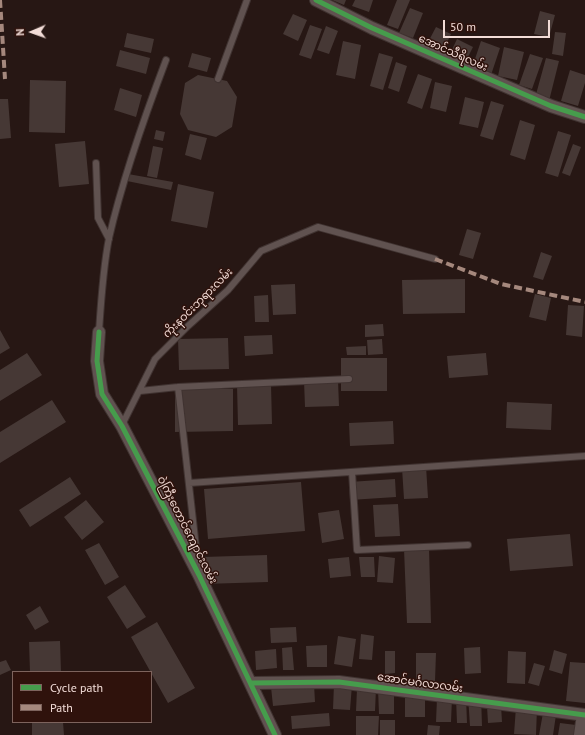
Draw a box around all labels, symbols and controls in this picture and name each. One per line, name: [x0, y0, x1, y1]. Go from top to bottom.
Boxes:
north arrow: [12, 12, 52, 52]
scale bar: [445, 12, 552, 38]
text: 50 m: [450, 19, 476, 34]
text: N: [13, 29, 27, 36]
street label: အောင်သီရိလမ်း: [416, 32, 490, 74]
street label: ကိုးနဝင်းဘုရားလမ်း: [160, 265, 236, 341]
street label: ဝဲကြီးတောင်ကျောင်းလမ်း: [154, 474, 220, 586]
street label: အောင်မင်္ဂလာလမ်း: [376, 670, 464, 696]
legend: [12, 671, 152, 723]
text: Cycle path: [50, 680, 103, 695]
text: Path: [50, 700, 73, 715]

